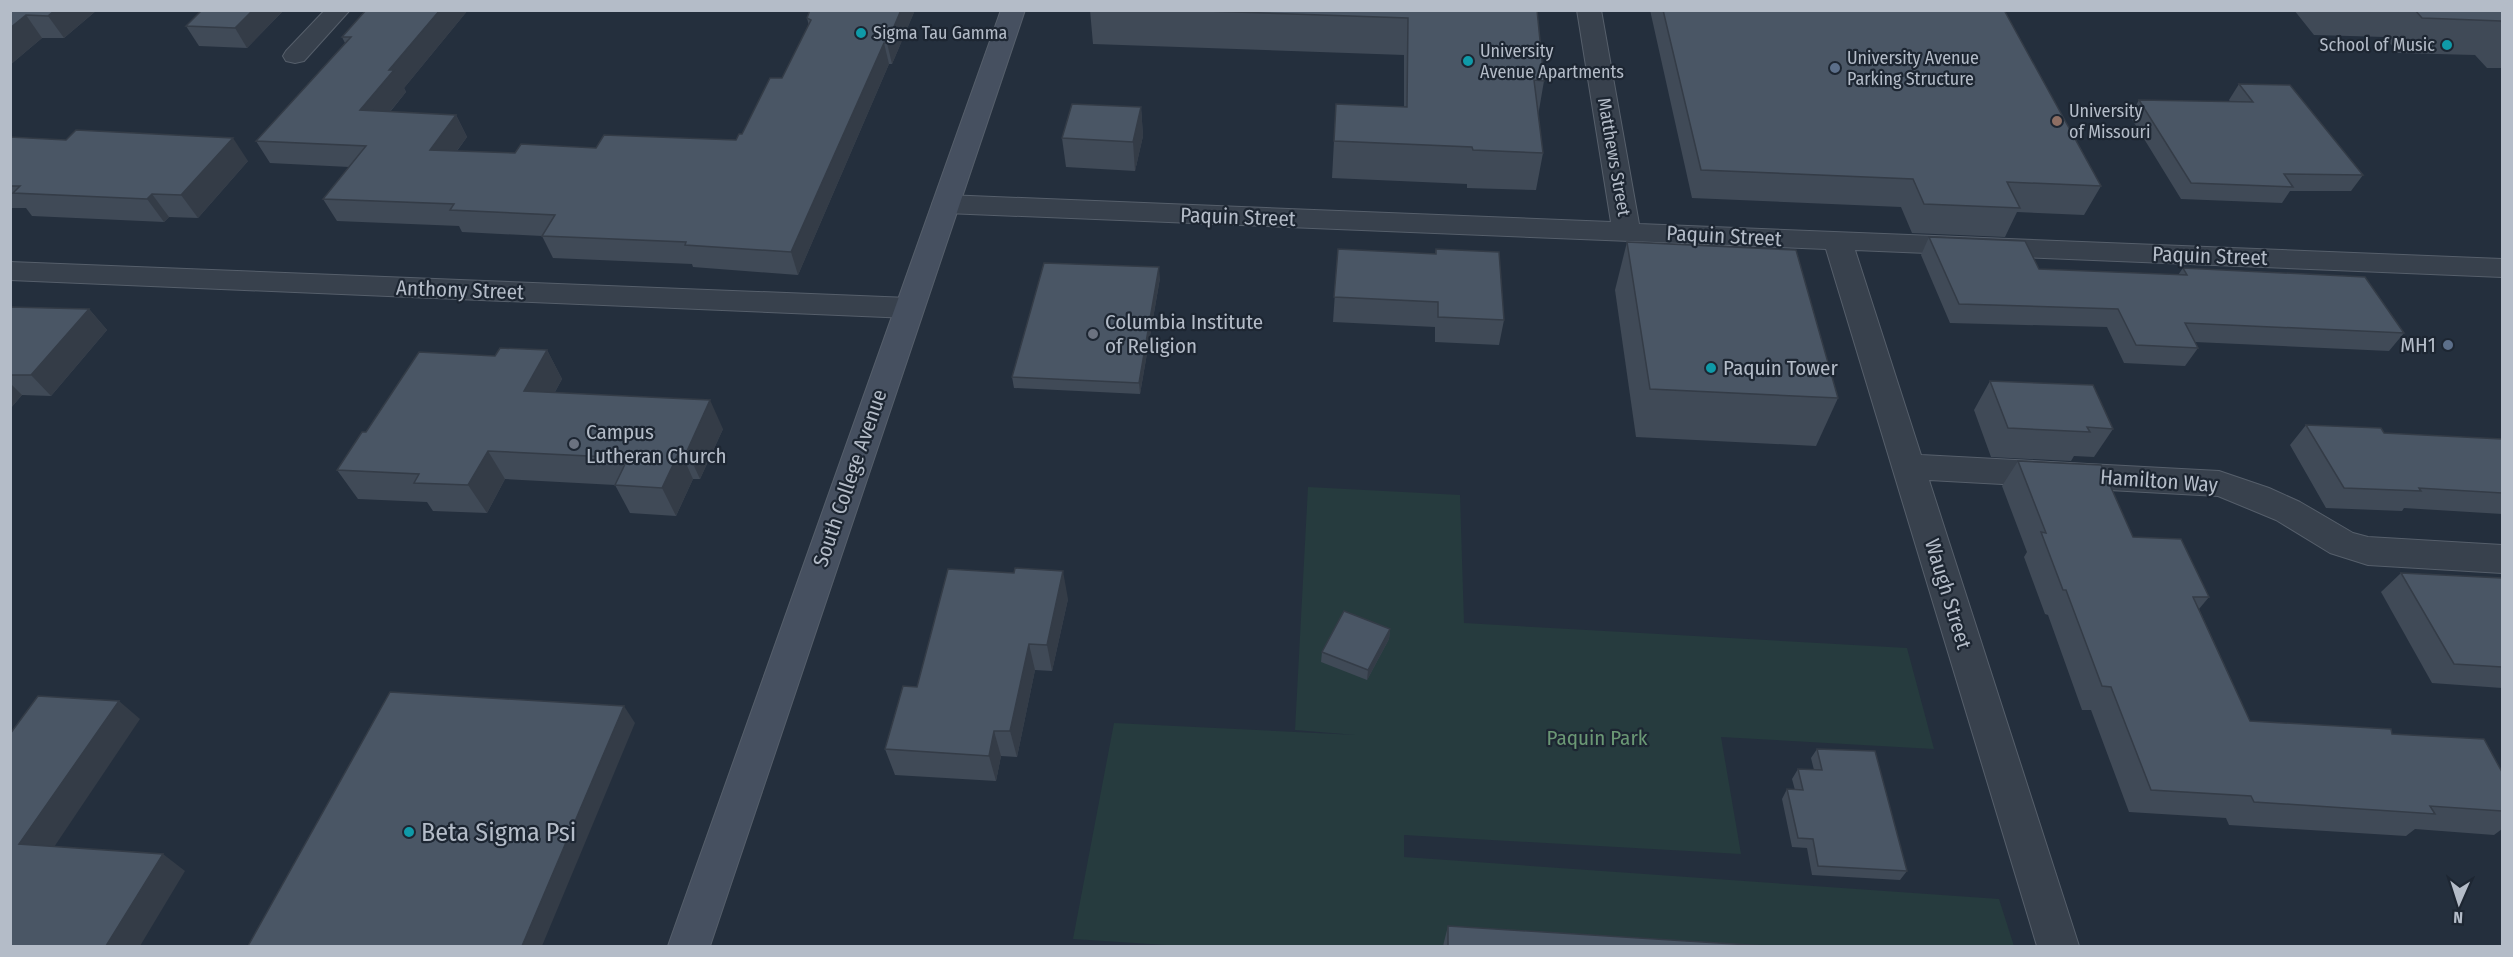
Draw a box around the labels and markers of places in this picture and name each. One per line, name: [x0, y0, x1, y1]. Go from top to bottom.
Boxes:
place label: Sigma Tau Gamma: [873, 22, 1008, 44]
marker: Sigma Tau Gamma: [854, 26, 868, 40]
place label: School of Music: [2320, 34, 2435, 56]
marker: School of Music: [2440, 38, 2454, 52]
place label: University Avenue Apartments: [1480, 40, 1624, 83]
place label: University Avenue Parking Structure: [1847, 47, 1979, 90]
marker: University Avenue Apartments: [1461, 54, 1475, 68]
marker: University Avenue Parking Structure: [1828, 61, 1842, 75]
place label: University of Missouri: [2069, 100, 2150, 143]
marker: University of Missouri: [2050, 114, 2064, 128]
place label: Columbia Institute of Religion: [1105, 309, 1263, 359]
marker: Columbia Institute of Religion: [1086, 327, 1100, 341]
place label: MH1: [2400, 332, 2436, 358]
marker: MH1: [2441, 338, 2455, 352]
place label: Paquin Tower: [1723, 355, 1838, 381]
marker: Paquin Tower: [1704, 361, 1718, 375]
place label: Campus Lutheran Church: [586, 419, 727, 469]
marker: Campus Lutheran Church: [567, 437, 581, 451]
place label: Beta Sigma Psi: [421, 817, 576, 848]
marker: Beta Sigma Psi: [402, 825, 416, 839]

